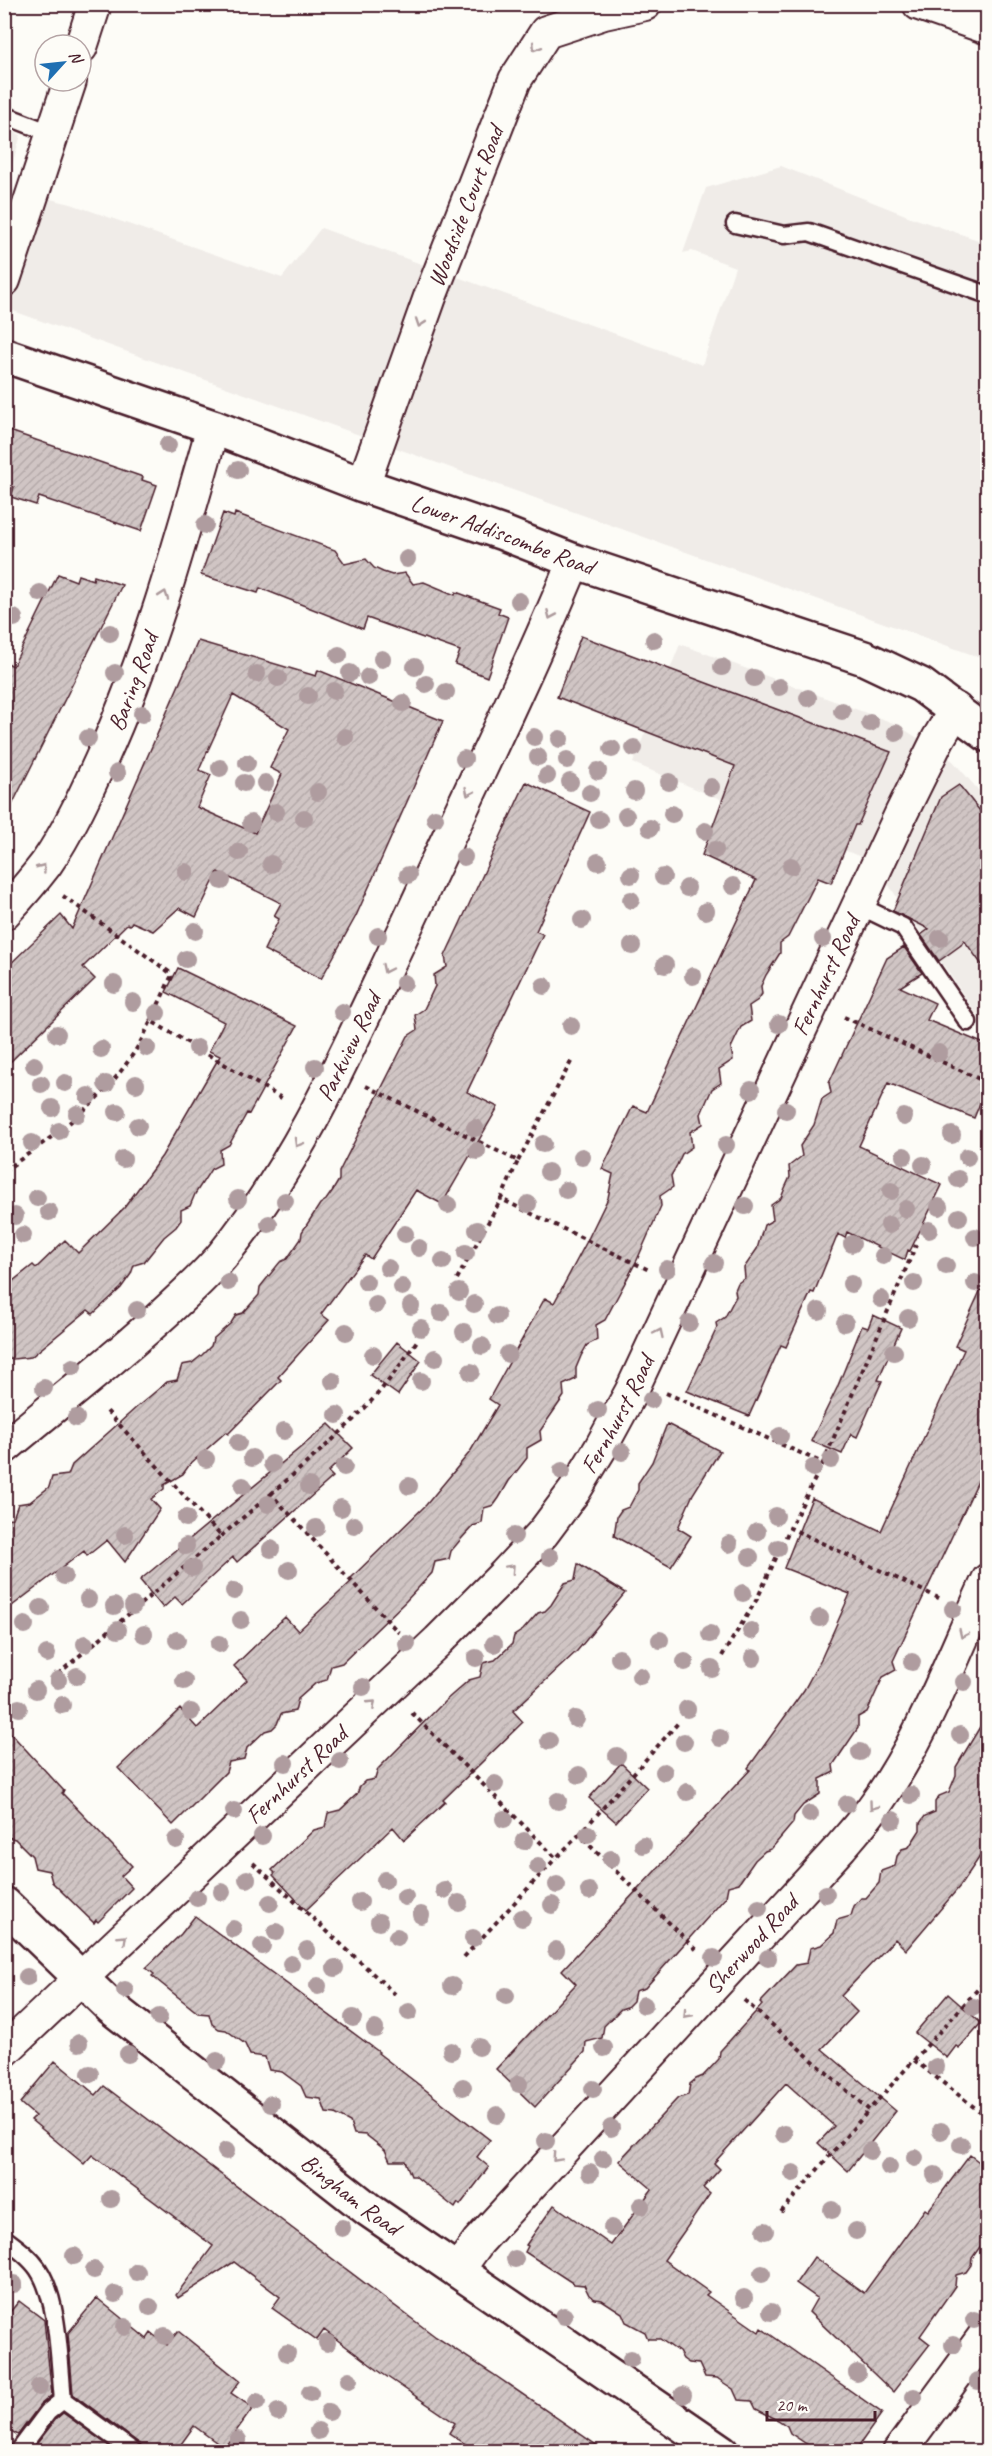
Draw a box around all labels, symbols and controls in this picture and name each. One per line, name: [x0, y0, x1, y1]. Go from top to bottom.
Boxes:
north arrow: [33, 33, 93, 93]
one-way arrow: [532, 40, 543, 51]
text: N: [64, 48, 88, 68]
street label: Woodside Court Road: [421, 118, 512, 291]
one-way arrow: [415, 317, 428, 328]
street label: Lower Addiscombe Road: [407, 488, 601, 583]
one-way arrow: [156, 590, 169, 601]
one-way arrow: [547, 609, 559, 620]
street label: Baring Road: [101, 625, 166, 735]
one-way arrow: [465, 786, 477, 797]
one-way arrow: [35, 864, 46, 875]
street label: Fernhurst Road: [785, 907, 868, 1040]
one-way arrow: [381, 962, 393, 973]
street label: Parkview Road: [310, 985, 389, 1106]
one-way arrow: [294, 1137, 306, 1147]
one-way arrow: [651, 1328, 663, 1339]
street label: Fernhurst Road: [574, 1348, 662, 1479]
one-way arrow: [504, 1564, 515, 1574]
one-way arrow: [958, 1627, 970, 1638]
one-way arrow: [365, 1700, 376, 1711]
street label: Fernhurst Road: [239, 1717, 356, 1830]
one-way arrow: [870, 1800, 881, 1811]
street label: Sherwood Road: [698, 1886, 807, 2000]
one-way arrow: [116, 1935, 127, 1946]
one-way arrow: [683, 2007, 694, 2018]
street label: Bingham Road: [295, 2147, 409, 2244]
one-way arrow: [552, 2150, 563, 2161]
scale bar: [767, 2384, 875, 2422]
text: 20 m: [776, 2394, 809, 2416]

